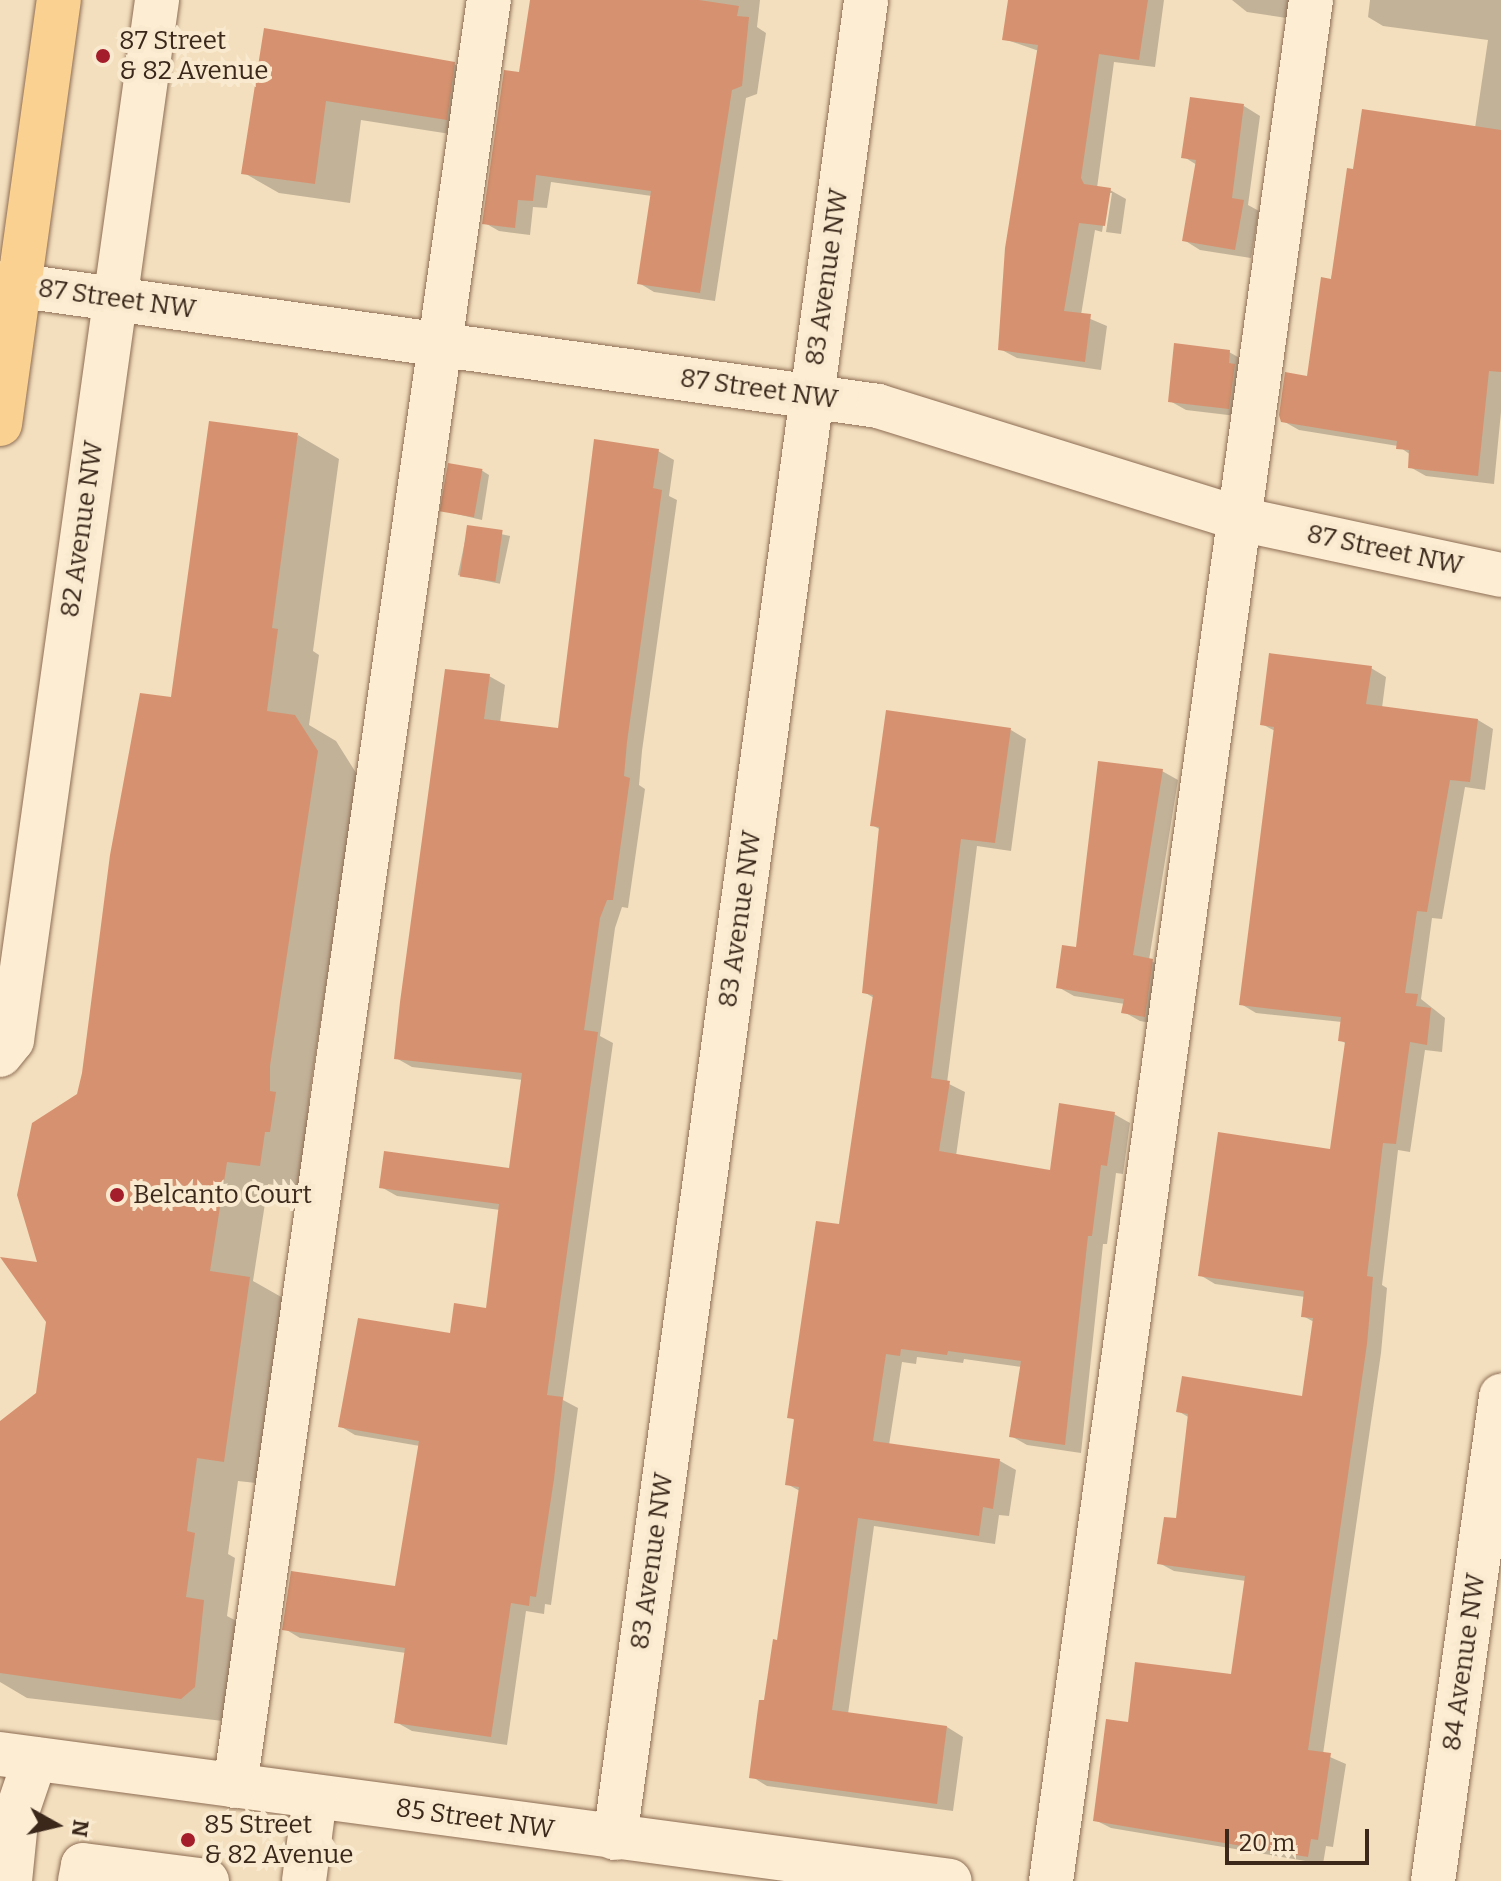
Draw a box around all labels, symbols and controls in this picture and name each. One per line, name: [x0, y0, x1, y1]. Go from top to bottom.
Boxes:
place label: 87 Street & 82 Avenue: [119, 25, 269, 86]
marker: 87 Street & 82 Avenue: [94, 47, 112, 65]
street label: 83 Avenue NW: [799, 187, 855, 367]
street label: 87 Street NW: [36, 272, 198, 326]
street label: 87 Street NW: [678, 362, 840, 416]
street label: 82 Avenue NW: [54, 439, 110, 619]
street label: 87 Street NW: [1304, 518, 1466, 582]
street label: 83 Avenue NW: [712, 829, 768, 1009]
place label: Belcanto Court: [133, 1179, 312, 1211]
marker: Belcanto Court: [108, 1186, 126, 1204]
street label: 83 Avenue NW: [624, 1471, 680, 1651]
street label: 84 Avenue NW: [1436, 1571, 1492, 1753]
north arrow: [16, 1785, 96, 1865]
street label: 85 Street NW: [394, 1792, 556, 1846]
place label: 85 Street & 82 Avenue: [204, 1809, 354, 1870]
scale bar: [1229, 1813, 1373, 1863]
text: N: [66, 1818, 95, 1839]
text: 20 m: [1239, 1829, 1295, 1857]
marker: 85 Street & 82 Avenue: [179, 1831, 197, 1849]

